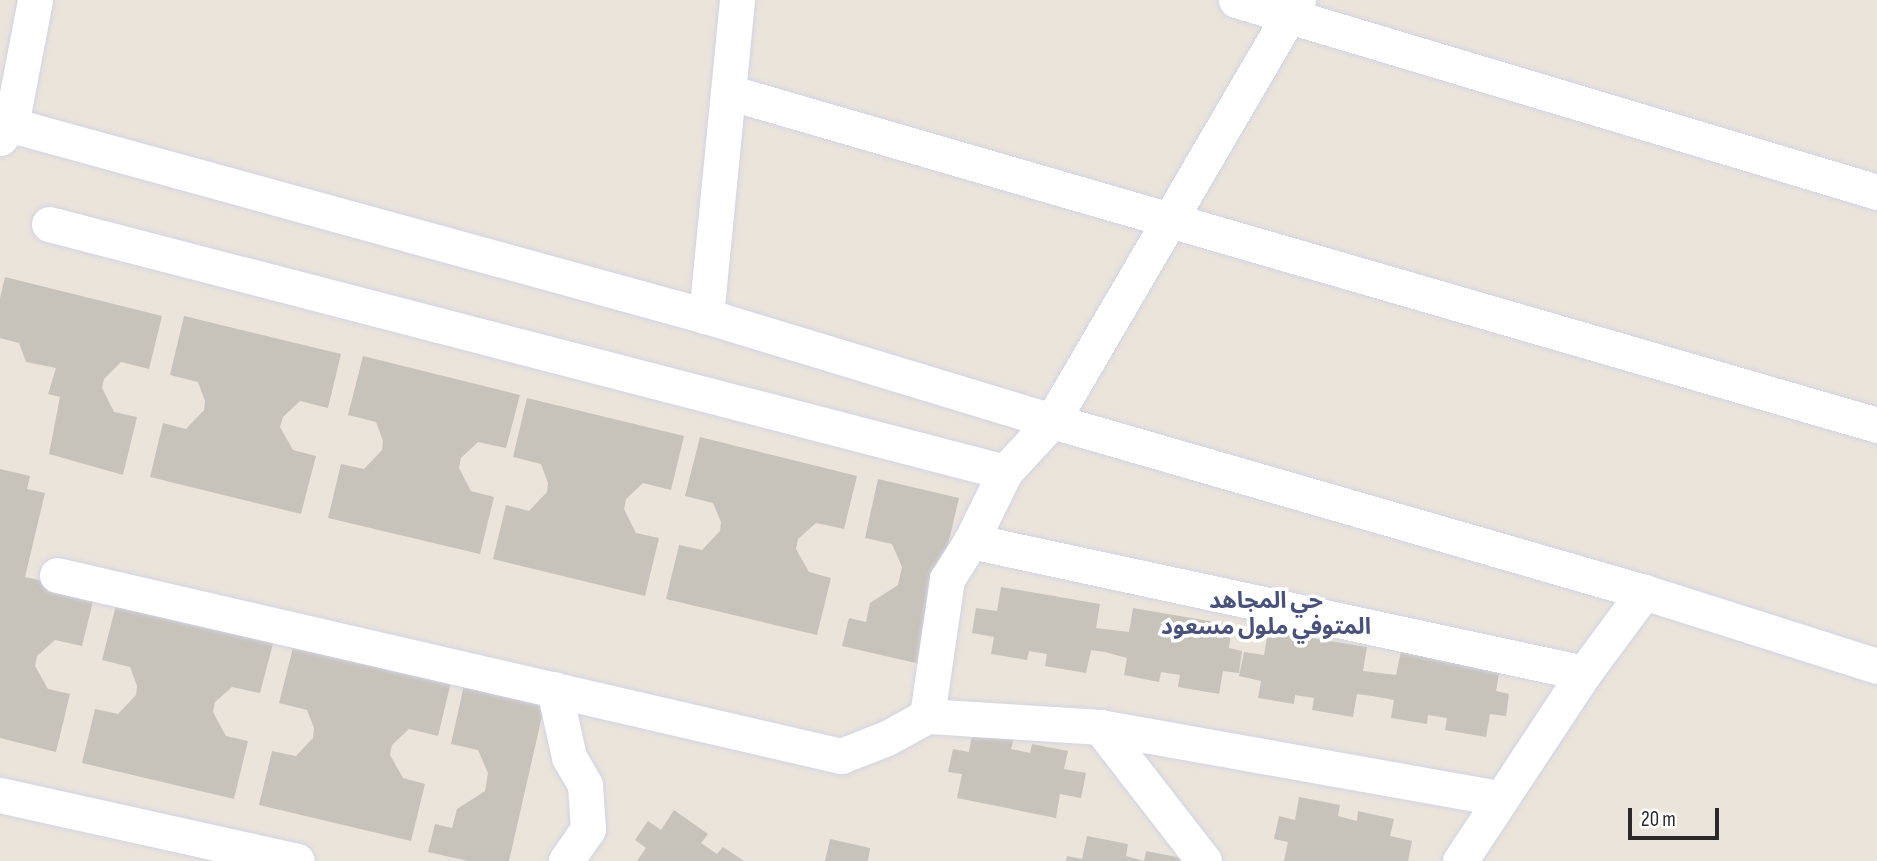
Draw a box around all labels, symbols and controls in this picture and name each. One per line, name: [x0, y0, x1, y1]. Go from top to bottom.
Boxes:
district label: حي المجاهد المتوفي ملول مسعود: [1161, 587, 1371, 641]
scale bar: [1632, 794, 1723, 838]
text: 20 m: [1641, 807, 1676, 832]

